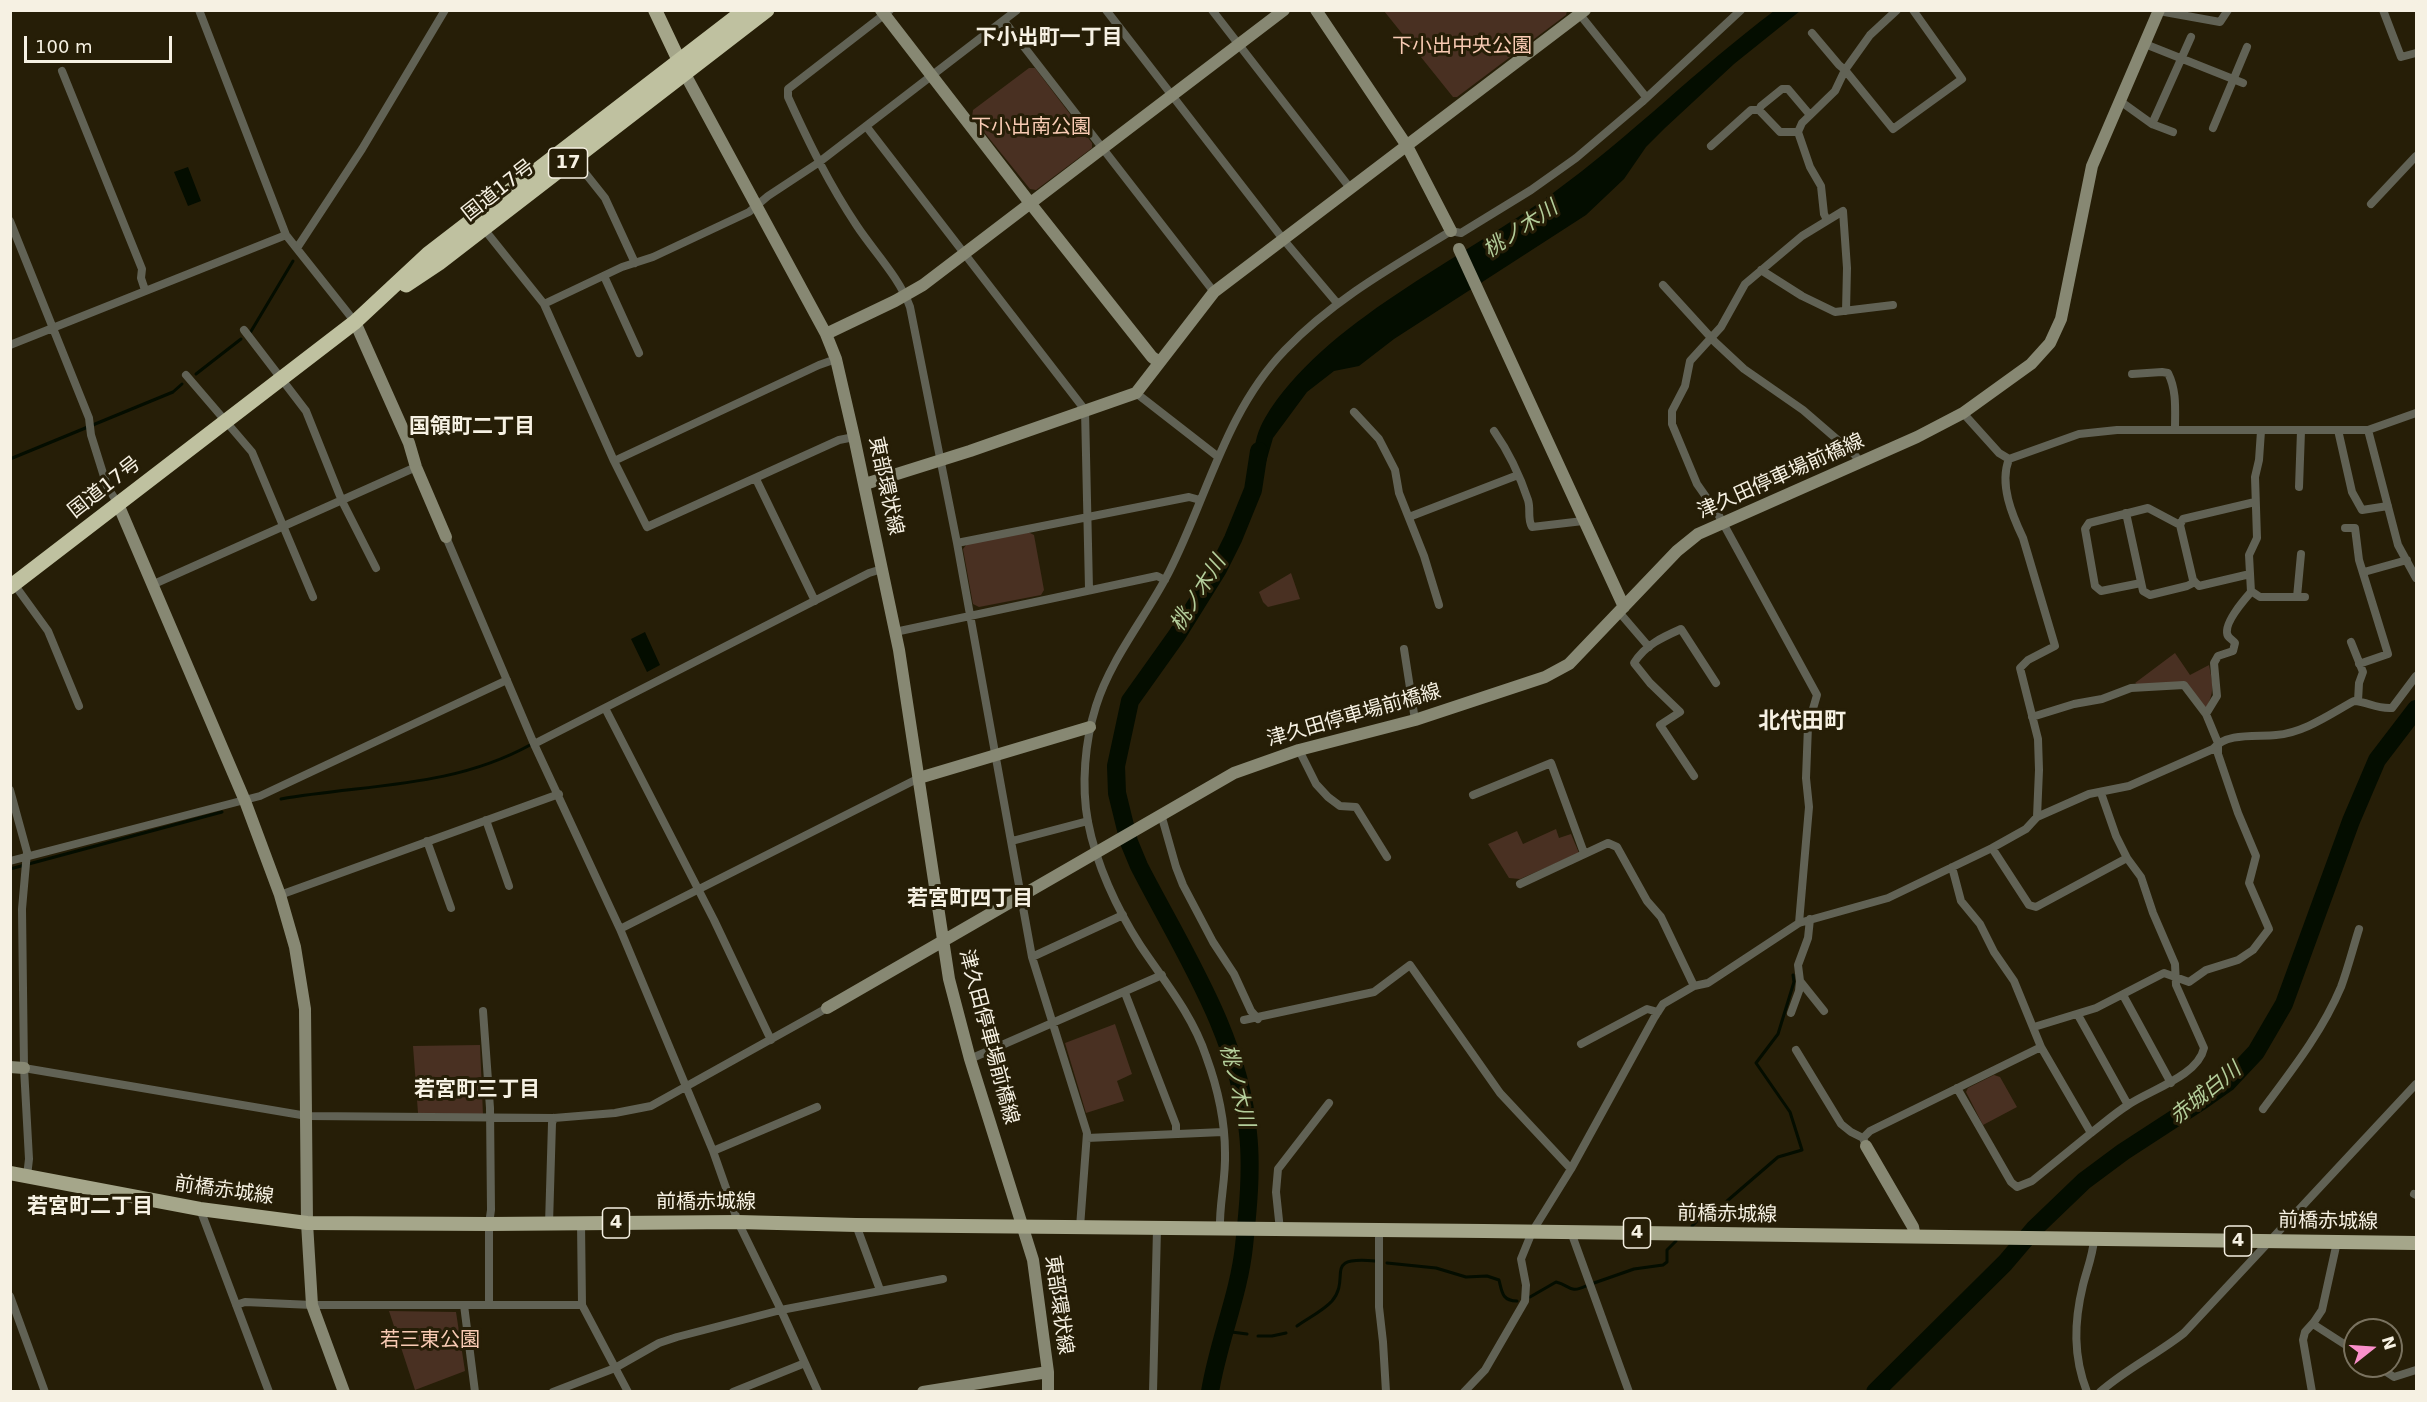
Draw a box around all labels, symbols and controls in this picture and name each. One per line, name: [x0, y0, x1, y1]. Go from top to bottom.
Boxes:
scale bar: [27, 24, 176, 62]
district label: 下小出町一丁目: [976, 26, 1122, 52]
park label: 下小出中央公園: [1392, 35, 1532, 59]
text: 100 m: [35, 36, 93, 57]
park label: 下小出南公園: [971, 116, 1091, 140]
road number: 17: [548, 148, 588, 178]
street label: 国道17号: [458, 155, 540, 227]
water label: 桃ノ木川: [1479, 196, 1563, 264]
district label: 国領町二丁目: [409, 415, 535, 441]
street label: 津久田停車場前橋線: [1694, 429, 1868, 525]
street label: 東部環状線: [863, 435, 907, 537]
street label: 国道17号: [64, 452, 146, 524]
water label: 桃ノ木川: [1166, 552, 1232, 636]
street label: 津久田停車場前橋線: [1264, 680, 1444, 752]
district label: 北代田町: [1758, 709, 1846, 735]
district label: 若宮町四丁目: [907, 887, 1033, 913]
street label: 津久田停車場前橋線: [953, 947, 1023, 1127]
water label: 桃ノ木川: [1214, 1042, 1258, 1130]
water label: 赤城白川: [2165, 1058, 2247, 1130]
district label: 若宮町三丁目: [414, 1078, 540, 1104]
street label: 前橋赤城線: [173, 1172, 275, 1210]
street label: 前橋赤城線: [656, 1191, 756, 1215]
district label: 若宮町二丁目: [27, 1195, 153, 1221]
street label: 前橋赤城線: [1677, 1202, 1777, 1228]
road number: 4: [602, 1208, 630, 1238]
street label: 前橋赤城線: [2278, 1209, 2378, 1235]
road number: 4: [1624, 1218, 1650, 1248]
road number: 4: [2224, 1226, 2252, 1256]
street label: 東部環状線: [1039, 1254, 1077, 1356]
north arrow: [2343, 1318, 2403, 1378]
park label: 若三東公園: [380, 1329, 480, 1353]
text: N: [2378, 1334, 2400, 1352]

